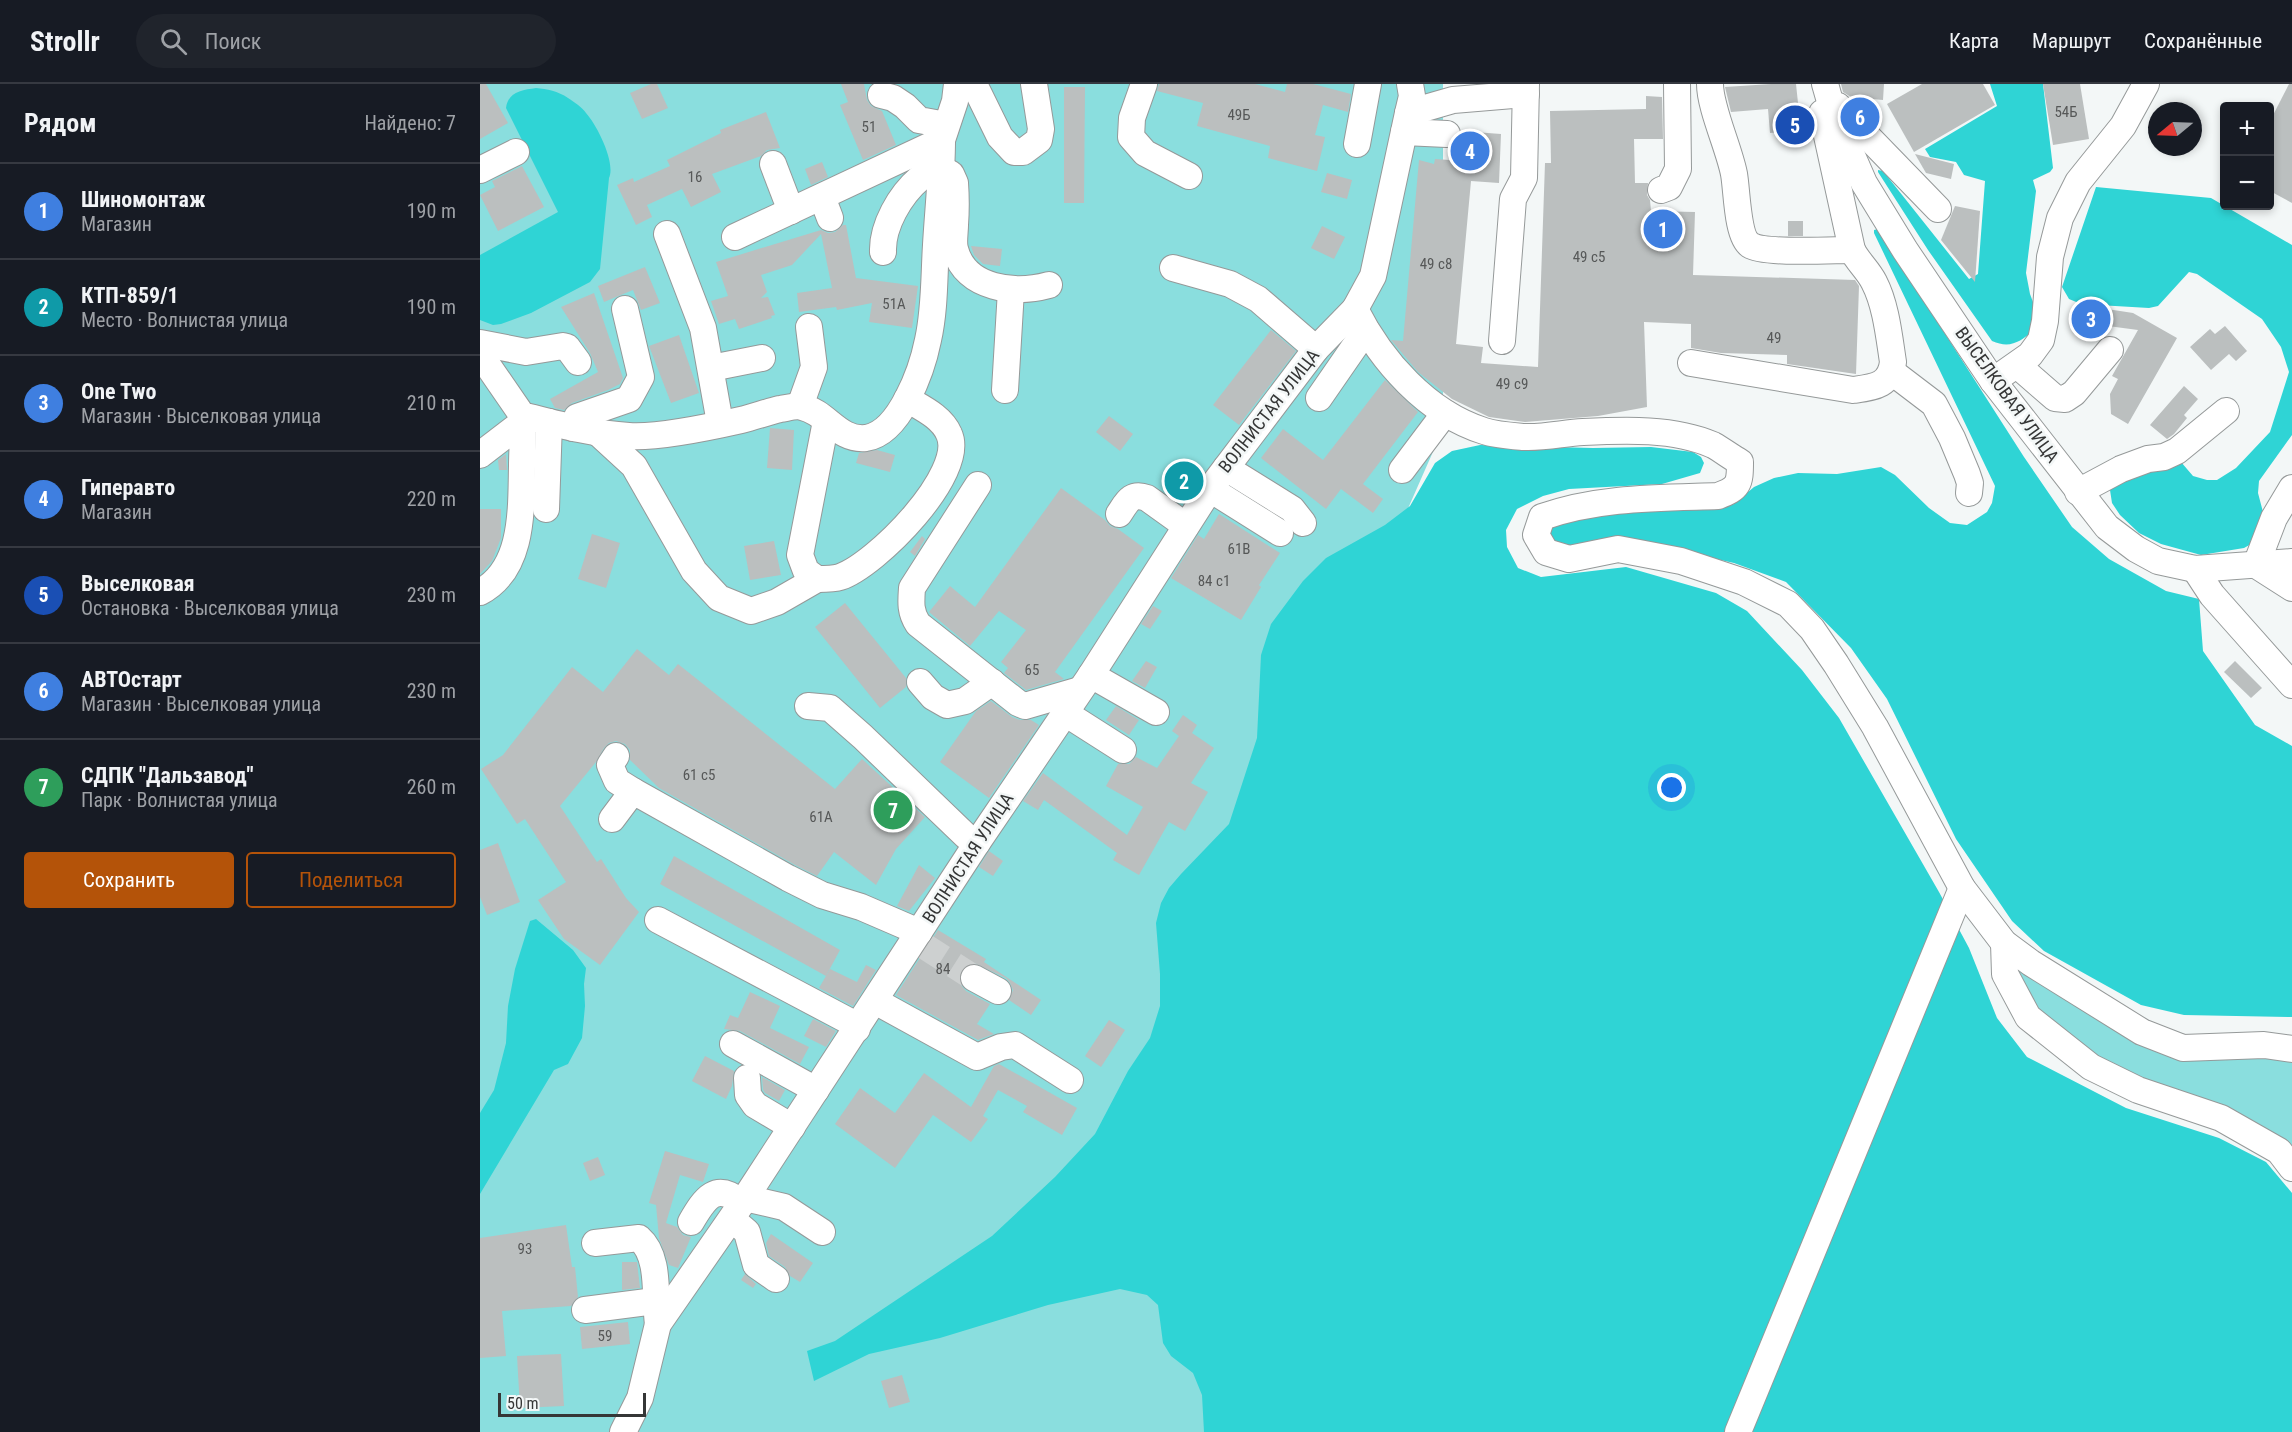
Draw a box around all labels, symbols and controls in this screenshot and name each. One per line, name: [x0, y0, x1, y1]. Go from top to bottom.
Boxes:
search box: [136, 14, 556, 68]
text: Strollr: [30, 25, 100, 58]
icon: search: [157, 25, 190, 58]
text: Поиск: [205, 29, 261, 54]
text: Карта: [1949, 29, 1999, 53]
text: Маршрут: [2032, 29, 2111, 53]
text: Сохранённые: [2144, 29, 2262, 53]
pin: 6: [1840, 94, 1880, 140]
pin: 5: [1776, 102, 1814, 147]
north arrow: [2148, 102, 2202, 156]
map controls: [2220, 102, 2274, 210]
button: +: [2220, 102, 2274, 156]
house number: 54Б: [2054, 103, 2078, 121]
house number: 49Б: [1227, 106, 1251, 124]
text: Рядом: [24, 108, 96, 138]
text: Найдено: 7: [364, 111, 456, 135]
house number: 51: [862, 118, 876, 136]
pin: 4: [1450, 128, 1490, 174]
button: −: [2220, 156, 2274, 210]
house number: 16: [688, 168, 702, 186]
text: Шиномонтаж: [81, 187, 205, 212]
text: 1: [38, 199, 49, 223]
text: 190 m: [407, 199, 456, 223]
pin: 1: [1644, 206, 1682, 252]
text: Магазин: [81, 212, 152, 236]
house number: 49 с5: [1573, 248, 1605, 266]
house number: 49 с8: [1420, 255, 1452, 273]
text: КТП-859/1: [81, 283, 179, 308]
text: 2: [38, 295, 49, 319]
text: 190 m: [407, 295, 456, 319]
house number: 51А: [882, 295, 906, 313]
pin: 3: [2072, 296, 2110, 342]
text: Место · Волнистая улица: [81, 308, 288, 332]
street label: ВЫСЕЛКОВАЯ УЛИЦА: [1951, 323, 2064, 467]
house number: 49: [1767, 329, 1781, 347]
street label: ВОЛНИСТАЯ УЛИЦА: [1214, 344, 1324, 477]
house number: 49 с9: [1496, 375, 1528, 393]
text: One Two: [81, 379, 156, 404]
text: 3: [38, 391, 49, 415]
text: 210 m: [407, 391, 456, 415]
text: Магазин · Выселковая улица: [81, 404, 321, 428]
pin: 2: [1164, 458, 1204, 504]
text: Гиперавто: [81, 475, 175, 500]
text: 4: [38, 487, 49, 511]
text: 220 m: [407, 487, 456, 511]
text: Магазин: [81, 500, 152, 524]
house number: 61В: [1228, 540, 1251, 558]
text: Выселковая: [81, 571, 195, 596]
house number: 84 с1: [1198, 572, 1230, 590]
text: 5: [38, 583, 49, 607]
text: 230 m: [407, 583, 456, 607]
text: Остановка · Выселковая улица: [81, 596, 339, 620]
house number: 65: [1025, 661, 1039, 679]
text: АВТОстарт: [81, 667, 182, 692]
text: 6: [38, 679, 49, 703]
text: 230 m: [407, 679, 456, 703]
text: Магазин · Выселковая улица: [81, 692, 321, 716]
text: СДПК "Дальзавод": [81, 763, 254, 788]
house number: 61 с5: [683, 766, 715, 784]
your location: [1657, 773, 1686, 802]
text: 7: [38, 775, 49, 799]
text: 260 m: [407, 775, 456, 799]
text: Парк · Волнистая улица: [81, 788, 278, 812]
pin: 7: [874, 788, 912, 832]
street label: ВОЛНИСТАЯ УЛИЦА: [918, 788, 1018, 927]
house number: 61А: [809, 808, 833, 826]
button: Сохранить: [24, 852, 234, 908]
button: Поделиться: [246, 852, 456, 908]
house number: 84: [936, 960, 950, 978]
house number: 93: [518, 1240, 532, 1258]
house number: 59: [598, 1327, 612, 1345]
scale bar: [498, 1390, 646, 1418]
text: 50 m: [507, 1394, 539, 1413]

